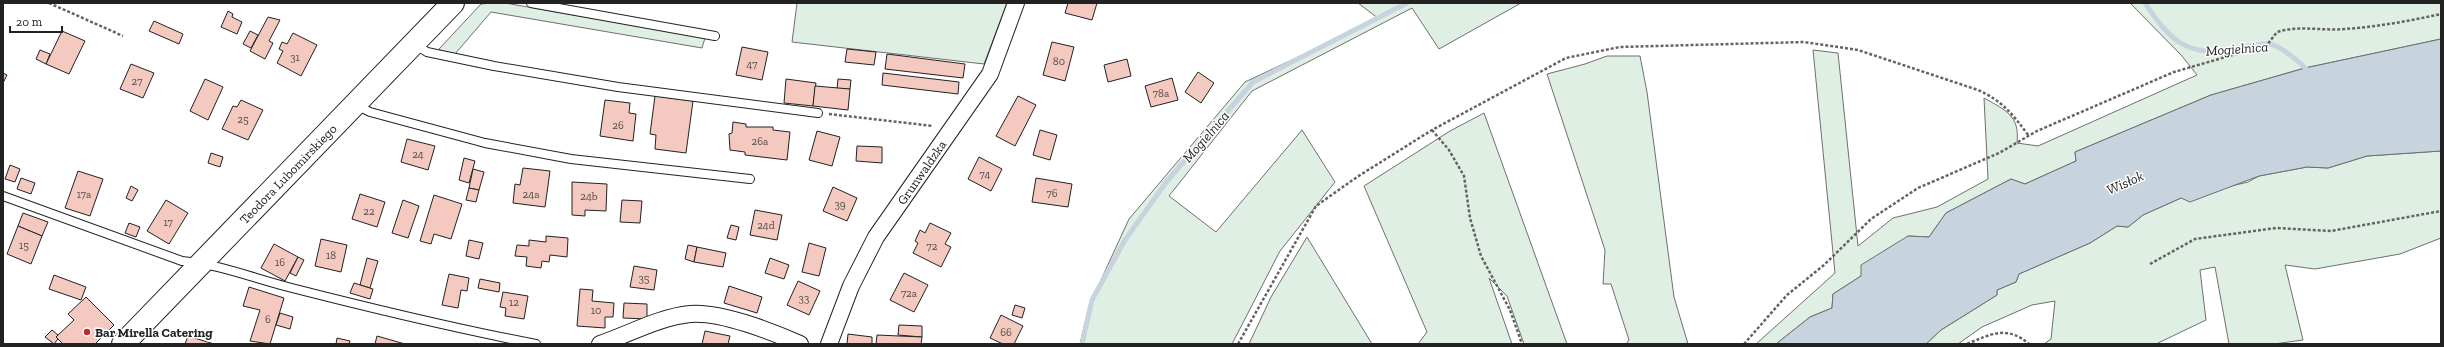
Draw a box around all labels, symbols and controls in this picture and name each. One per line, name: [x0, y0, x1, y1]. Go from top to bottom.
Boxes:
scale bar: [10, 8, 62, 34]
text: 20 m: [16, 15, 43, 29]
water label: Mogielnica: [2205, 38, 2269, 60]
house number: 31: [290, 51, 301, 64]
house number: 80: [1053, 55, 1065, 68]
house number: 47: [747, 58, 757, 71]
house number: 27: [132, 75, 142, 88]
house number: 78a: [1153, 87, 1170, 100]
water label: Mogielnica: [1179, 108, 1233, 166]
house number: 25: [237, 113, 249, 126]
house number: 26: [612, 119, 624, 132]
street label: Teodora Lubomirskiego: [236, 121, 340, 227]
house number: 26a: [752, 135, 769, 148]
street label: Grunwaldzka: [894, 137, 949, 207]
house number: 24: [412, 148, 424, 161]
water label: Wisłok: [2104, 167, 2146, 199]
house number: 74: [980, 168, 990, 181]
house number: 76: [1046, 187, 1058, 200]
house number: 17a: [77, 188, 92, 201]
house number: 24a: [523, 188, 540, 201]
house number: 24b: [580, 190, 598, 203]
house number: 39: [834, 198, 846, 211]
house number: 22: [363, 205, 375, 218]
house number: 17: [163, 216, 173, 229]
house number: 24d: [757, 219, 775, 232]
house number: 15: [19, 239, 29, 252]
house number: 72: [927, 240, 938, 253]
house number: 18: [326, 249, 336, 262]
house number: 16: [275, 256, 285, 269]
house number: 35: [638, 272, 650, 285]
house number: 72a: [901, 287, 918, 300]
house number: 33: [799, 292, 809, 305]
house number: 12: [509, 296, 519, 309]
house number: 10: [591, 304, 601, 317]
house number: 6: [265, 313, 271, 326]
place label: Bar Mirella Catering: [95, 325, 213, 340]
house number: 66: [1000, 326, 1012, 339]
marker: Bar Mirella Catering: [82, 327, 92, 337]

